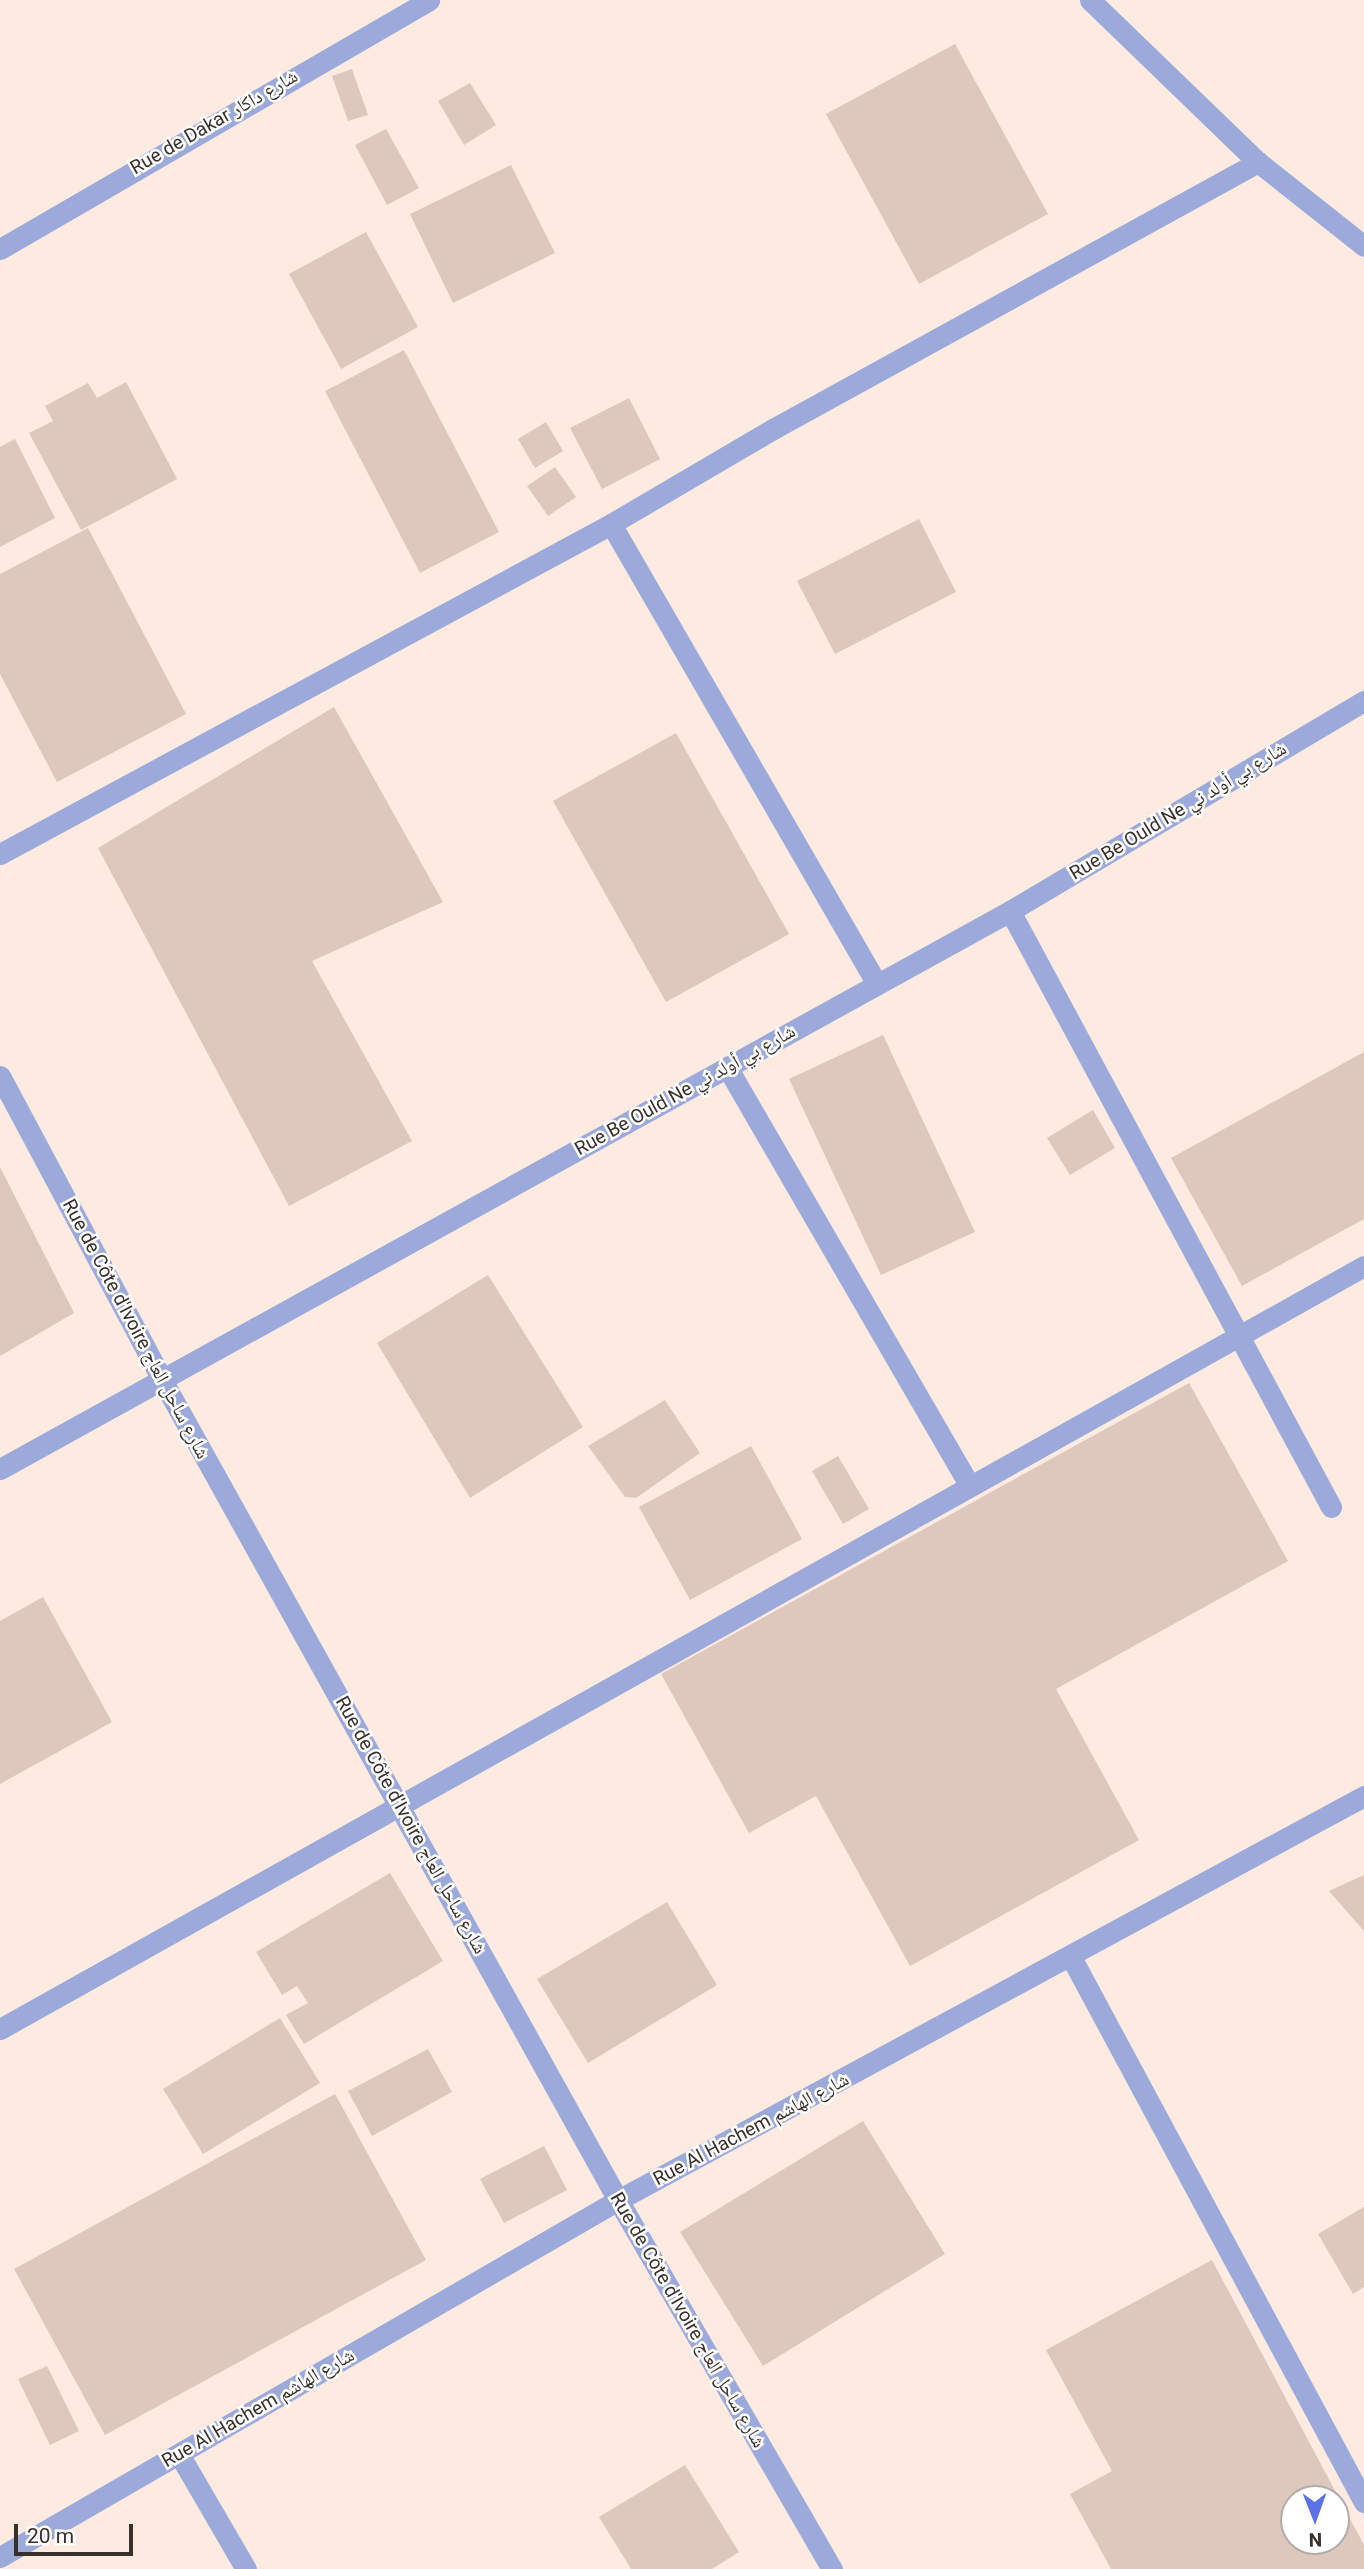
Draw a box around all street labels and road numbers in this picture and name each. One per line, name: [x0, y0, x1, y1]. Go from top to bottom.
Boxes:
street label: Rue de Dakar شارع داكار: [126, 65, 302, 179]
street label: Rue Be Ould Ne شارع بي أولد ني: [1065, 737, 1291, 885]
street label: Rue Be Ould Ne شارع بي أولد ني: [571, 1020, 799, 1160]
street label: Rue de Côte d'Ivoire شارع ساحل العاج: [58, 1195, 214, 1463]
street label: Rue de Côte d'Ivoire شارع ساحل العاج: [331, 1692, 491, 1958]
street label: Rue Al Hachem شارع الهاشم: [649, 2068, 853, 2190]
street label: Rue de Côte d'Ivoire شارع ساحل العاج: [605, 2188, 771, 2452]
street label: Rue Al Hachem شارع الهاشم: [158, 2344, 358, 2472]

